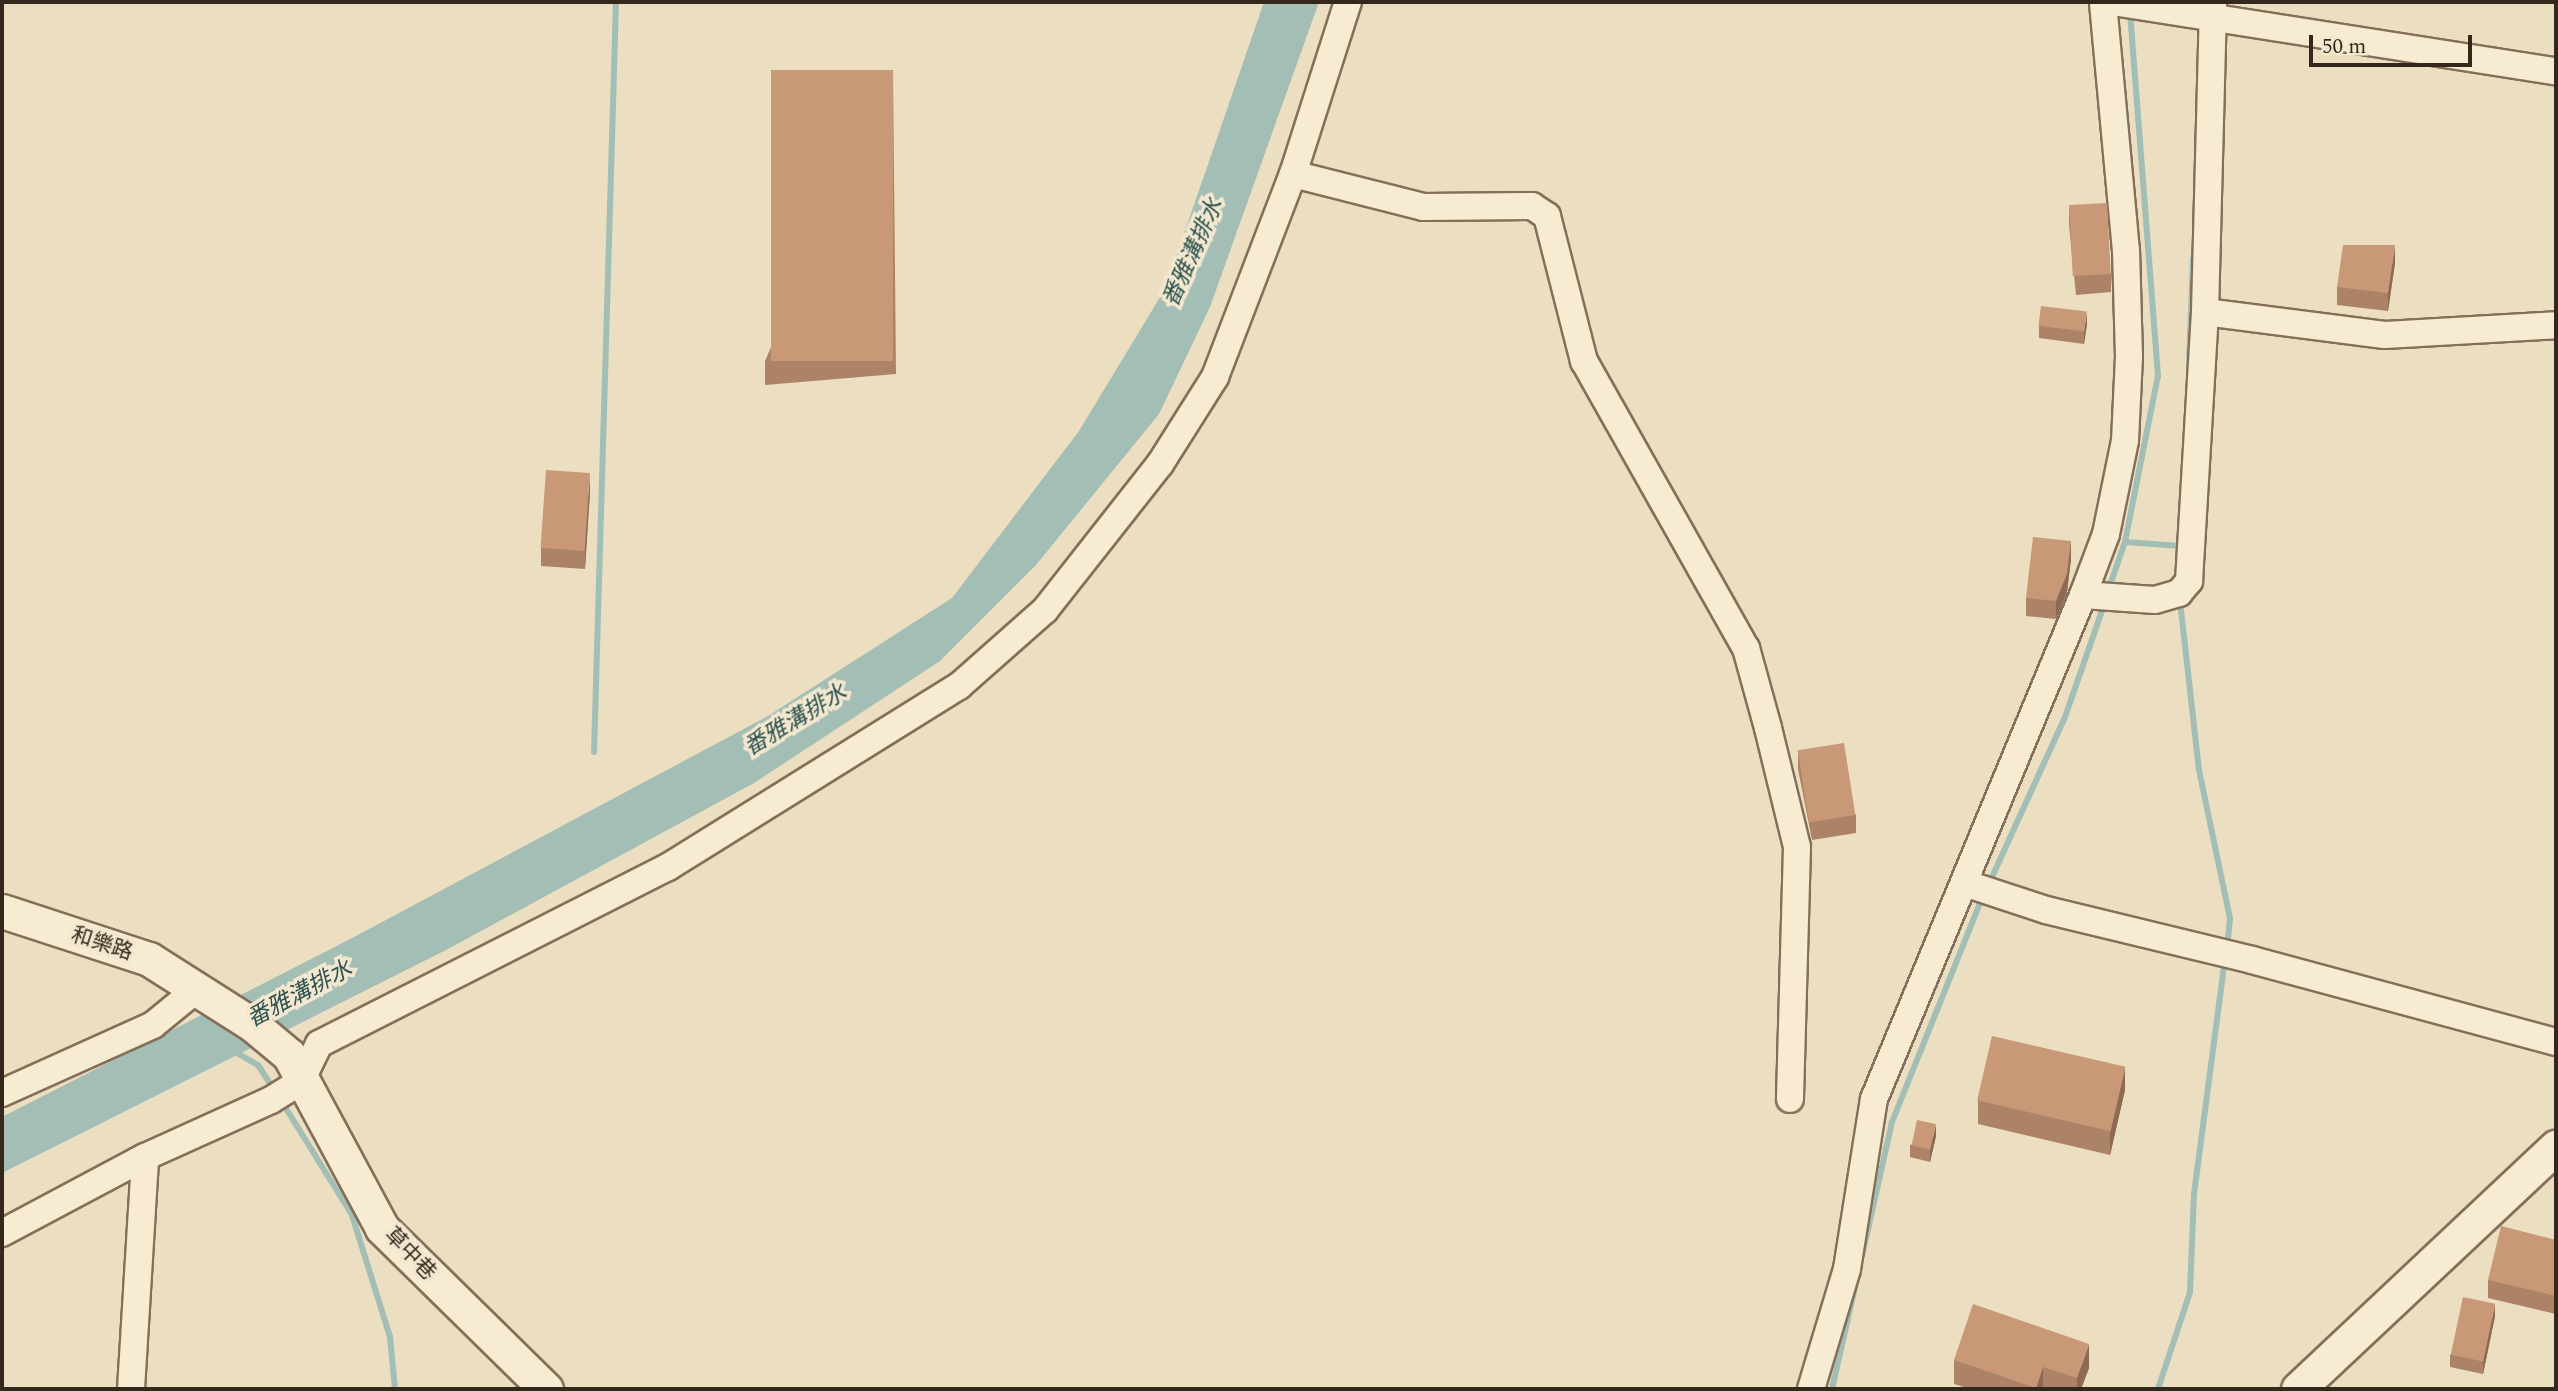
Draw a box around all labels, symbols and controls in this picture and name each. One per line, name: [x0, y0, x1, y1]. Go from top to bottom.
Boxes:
scale bar: [2313, 21, 2476, 65]
text: 50 m: [2322, 31, 2366, 63]
water label: 番雅溝排水: [1158, 195, 1230, 311]
water label: 番雅溝排水: [740, 680, 852, 762]
street label: 和樂路: [68, 922, 136, 966]
water label: 番雅溝排水: [243, 956, 357, 1034]
street label: 草中巷: [379, 1223, 441, 1285]

